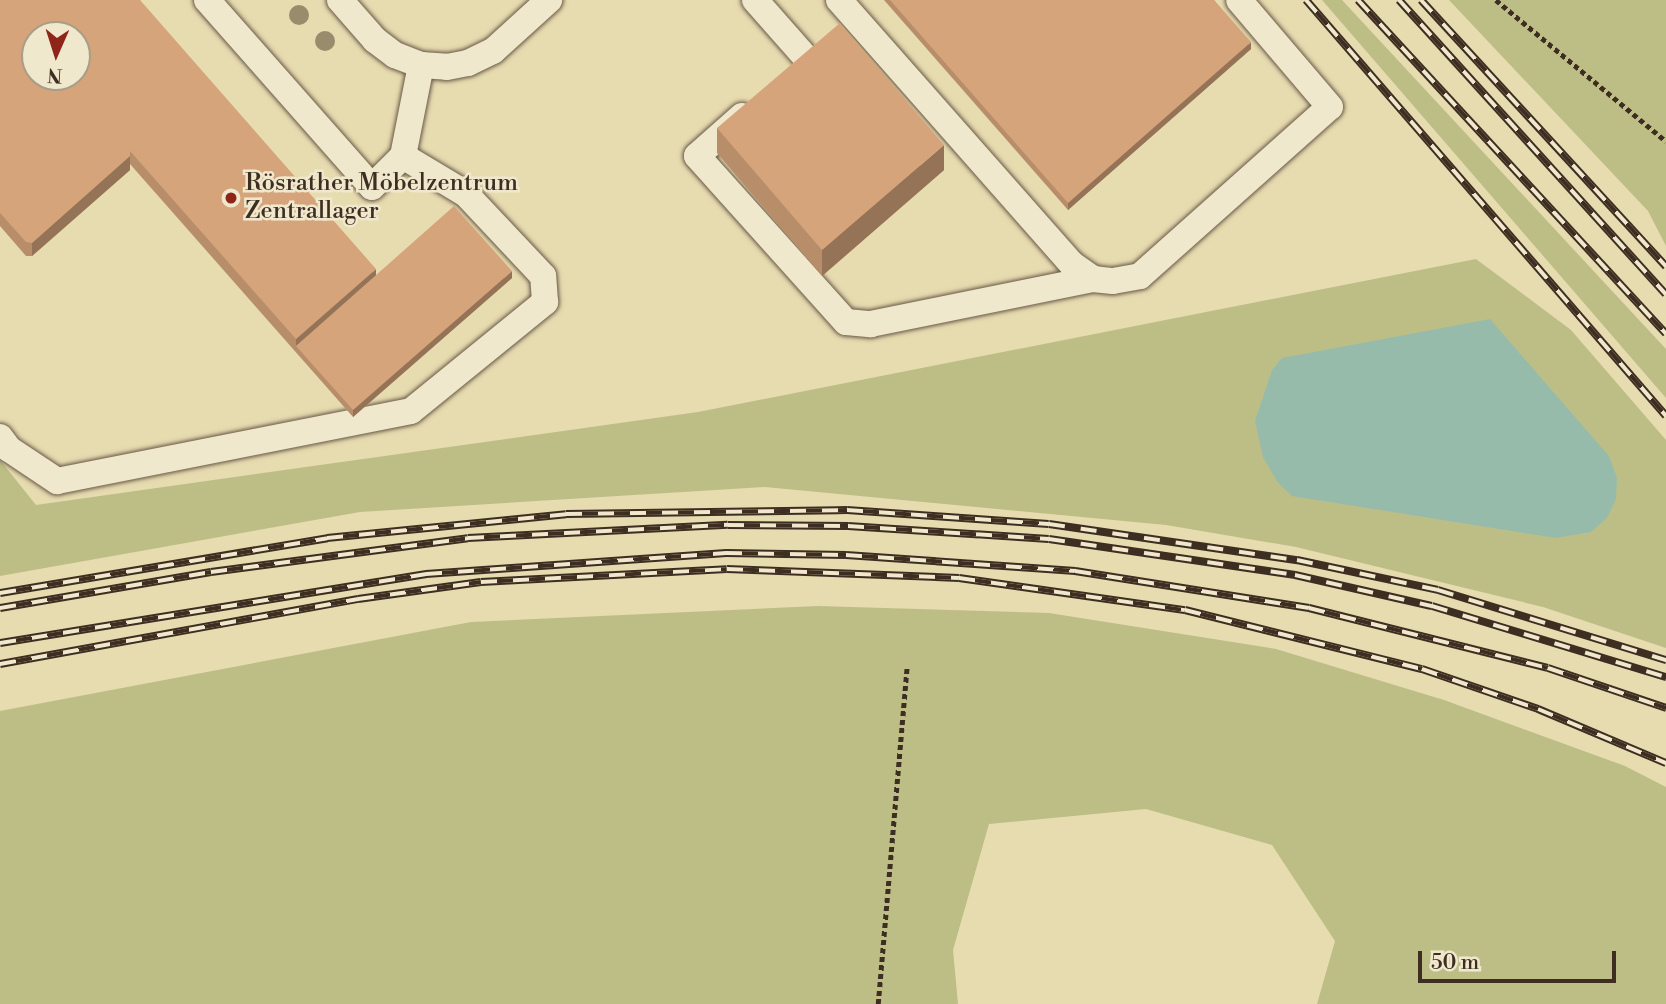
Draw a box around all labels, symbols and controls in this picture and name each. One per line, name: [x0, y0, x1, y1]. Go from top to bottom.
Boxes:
north arrow: [21, 21, 91, 91]
text: N: [47, 63, 63, 87]
place label: Rösrather Möbelzentrum Zentrallager: [245, 170, 518, 226]
marker: Rösrather Möbelzentrum Zentrallager: [223, 190, 239, 206]
scale bar: [1421, 937, 1619, 981]
text: 50 m: [1431, 950, 1479, 976]

